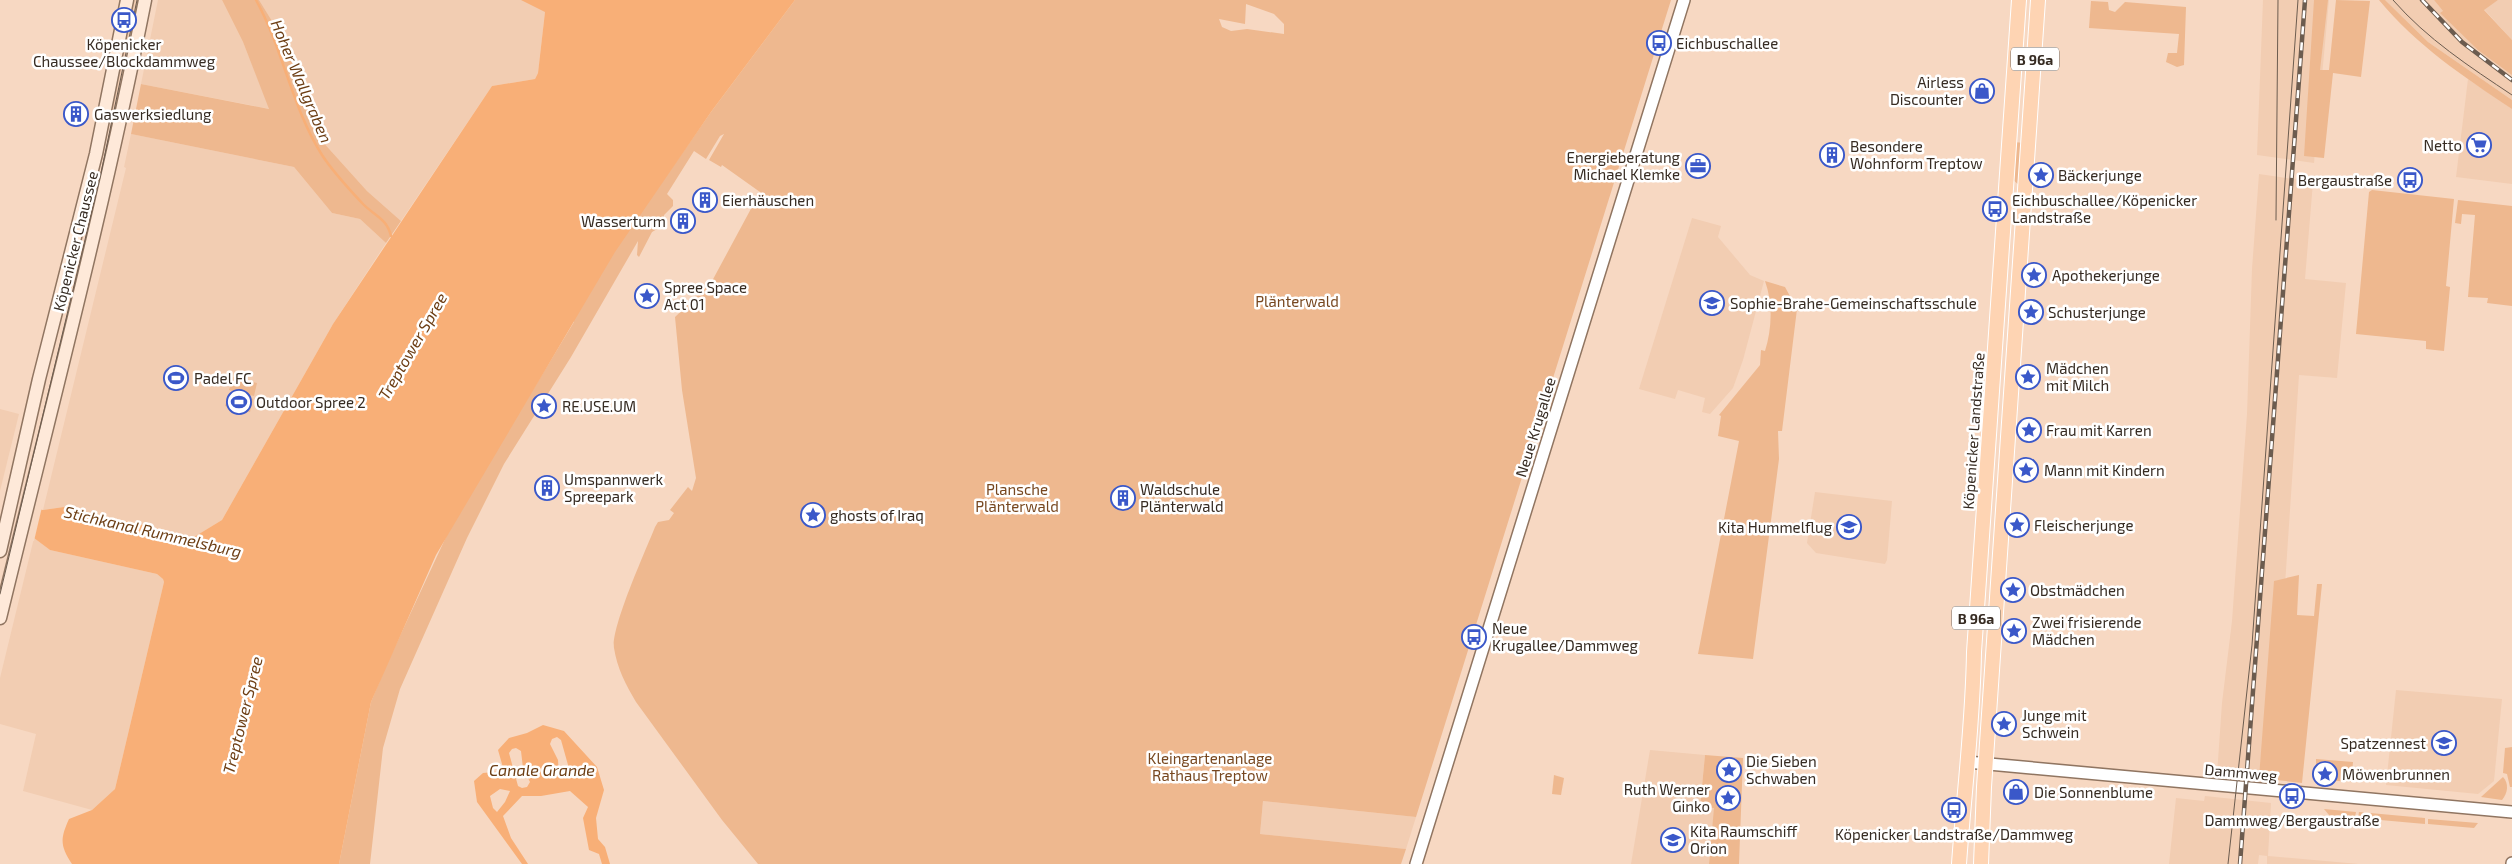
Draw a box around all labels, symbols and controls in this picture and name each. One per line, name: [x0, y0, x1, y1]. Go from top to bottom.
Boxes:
bus stop icon: Köpenicker Chaussee/Blockdammweg: [111, 7, 137, 33]
water label: Hoher Wallgraben: [267, 17, 337, 145]
bus stop icon: Eichbuschallee: [1646, 30, 1672, 56]
place label: Eichbuschallee: [1676, 34, 1778, 52]
place label: Köpenicker Chaussee/Blockdammweg: [33, 35, 216, 70]
road number: B 96a: [2011, 48, 2059, 70]
place label: Airless Discounter: [1890, 73, 1964, 108]
shop icon: Airless Discounter: [1969, 78, 1995, 104]
building icon: Gaswerksiedlung: [63, 101, 89, 127]
place label: Gaswerksiedlung: [94, 105, 212, 123]
supermarket icon: Netto: [2466, 132, 2492, 158]
place label: Netto: [2423, 136, 2462, 154]
place label: Besondere Wohnform Treptow: [1850, 137, 1983, 172]
building icon: Besondere Wohnform Treptow: [1819, 142, 1845, 168]
place label: Energieberatung Michael Klemke: [1567, 148, 1681, 183]
office icon: Energieberatung Michael Klemke: [1685, 153, 1711, 179]
place icon: Bäckerjunge: [2028, 162, 2054, 188]
place label: Bäckerjunge: [2058, 166, 2142, 185]
bus stop icon: Bergaustraße: [2397, 167, 2423, 193]
street label: Köpenicker Chaussee: [49, 169, 101, 313]
place label: Bergaustraße: [2298, 171, 2392, 189]
building icon: Eierhäuschen: [692, 187, 718, 213]
place label: Eierhäuschen: [722, 191, 814, 209]
place label: Eichbuschallee/Köpenicker Landstraße: [2012, 191, 2197, 226]
bus stop icon: Eichbuschallee/Köpenicker Landstraße: [1982, 196, 2008, 222]
building icon: Wasserturm: [670, 208, 696, 234]
place label: Wasserturm: [581, 212, 666, 230]
place icon: Apothekerjunge: [2021, 262, 2047, 288]
place label: Apothekerjunge: [2052, 266, 2160, 285]
place label: Spree Space Act 01: [664, 278, 747, 313]
place icon: Spree Space Act 01: [634, 283, 660, 309]
water label: Treptower Spree: [374, 289, 451, 403]
school or university icon: Sophie-Brahe-Gemeinschaftsschule: [1699, 290, 1725, 316]
park label: Plänterwald: [1255, 292, 1339, 310]
place label: Sophie-Brahe-Gemeinschaftsschule: [1730, 294, 1977, 312]
place icon: Schusterjunge: [2018, 299, 2044, 325]
place label: Schusterjunge: [2048, 303, 2146, 322]
street label: Köpenicker Landstraße: [1959, 352, 1987, 510]
place label: Mädchen mit Milch: [2046, 359, 2109, 394]
place icon: Mädchen mit Milch: [2015, 364, 2041, 390]
sports icon: Padel FC: [163, 365, 189, 391]
place label: Padel FC: [194, 369, 252, 387]
street label: Neue Krugallee: [1511, 375, 1559, 479]
sports icon: Outdoor Spree 2: [226, 389, 252, 415]
place label: Outdoor Spree 2: [256, 393, 366, 411]
place icon: RE.USE.UM: [531, 393, 557, 419]
place label: RE.USE.UM: [562, 397, 636, 415]
place icon: Frau mit Karren: [2016, 417, 2042, 443]
place label: Frau mit Karren: [2046, 421, 2152, 439]
place icon: Mann mit Kindern: [2013, 457, 2039, 483]
place label: Mann mit Kindern: [2044, 461, 2165, 479]
place label: Umspannwerk Spreepark: [564, 470, 664, 505]
building icon: Umspannwerk Spreepark: [534, 475, 560, 501]
park label: Plansche Plänterwald: [975, 480, 1059, 515]
place label: Waldschule Plänterwald: [1140, 480, 1224, 515]
building icon: Waldschule Plänterwald: [1110, 485, 1136, 511]
water label: Stichkanal Rummelsburg: [62, 501, 244, 561]
place icon: ghosts of Iraq: [800, 502, 826, 528]
place label: ghosts of Iraq: [830, 506, 924, 524]
place icon: Fleischerjunge: [2004, 512, 2030, 538]
school or university icon: Kita Hummelflug: [1836, 514, 1862, 540]
place label: Fleischerjunge: [2034, 516, 2133, 535]
place label: Kita Hummelflug: [1718, 518, 1833, 536]
place icon: Obstmädchen: [2000, 577, 2026, 603]
place label: Obstmädchen: [2030, 581, 2125, 599]
road number: B 96a: [1952, 606, 2000, 630]
place label: Zwei frisierende Mädchen: [2032, 613, 2142, 648]
place icon: Zwei frisierende Mädchen: [2001, 618, 2027, 644]
place label: Neue Krugallee/Dammweg: [1492, 619, 1639, 654]
bus stop icon: Neue Krugallee/Dammweg: [1461, 624, 1487, 650]
water label: Treptower Spree: [218, 654, 266, 776]
place label: Junge mit Schwein: [2022, 706, 2087, 741]
place icon: Junge mit Schwein: [1991, 711, 2017, 737]
school or university icon: Spatzennest: [2431, 730, 2457, 756]
place label: Spatzennest: [2340, 734, 2426, 752]
park label: Kleingartenanlage Rathaus Treptow: [1148, 749, 1272, 784]
place label: Die Sieben Schwaben: [1746, 752, 1817, 787]
place icon: Die Sieben Schwaben: [1716, 757, 1742, 783]
water label: Canale Grande: [489, 760, 595, 779]
street label: Dammweg: [2204, 760, 2279, 784]
place icon: Möwenbrunnen: [2312, 761, 2338, 787]
place label: Möwenbrunnen: [2342, 765, 2450, 783]
shop icon: Die Sonnenblume: [2003, 779, 2029, 805]
place label: Ruth Werner Ginko: [1624, 780, 1710, 815]
place label: Die Sonnenblume: [2034, 783, 2153, 801]
bus stop icon: Dammweg/Bergaustraße: [2279, 783, 2305, 809]
place icon: Ruth Werner Ginko: [1715, 785, 1741, 811]
bus stop icon: Köpenicker Landstraße/Dammweg: [1941, 797, 1967, 823]
place label: Dammweg/Bergaustraße: [2204, 811, 2380, 829]
place label: Kita Raumschiff Orion: [1690, 822, 1797, 857]
place label: Köpenicker Landstraße/Dammweg: [1835, 825, 2074, 843]
school or university icon: Kita Raumschiff Orion: [1660, 827, 1686, 853]

